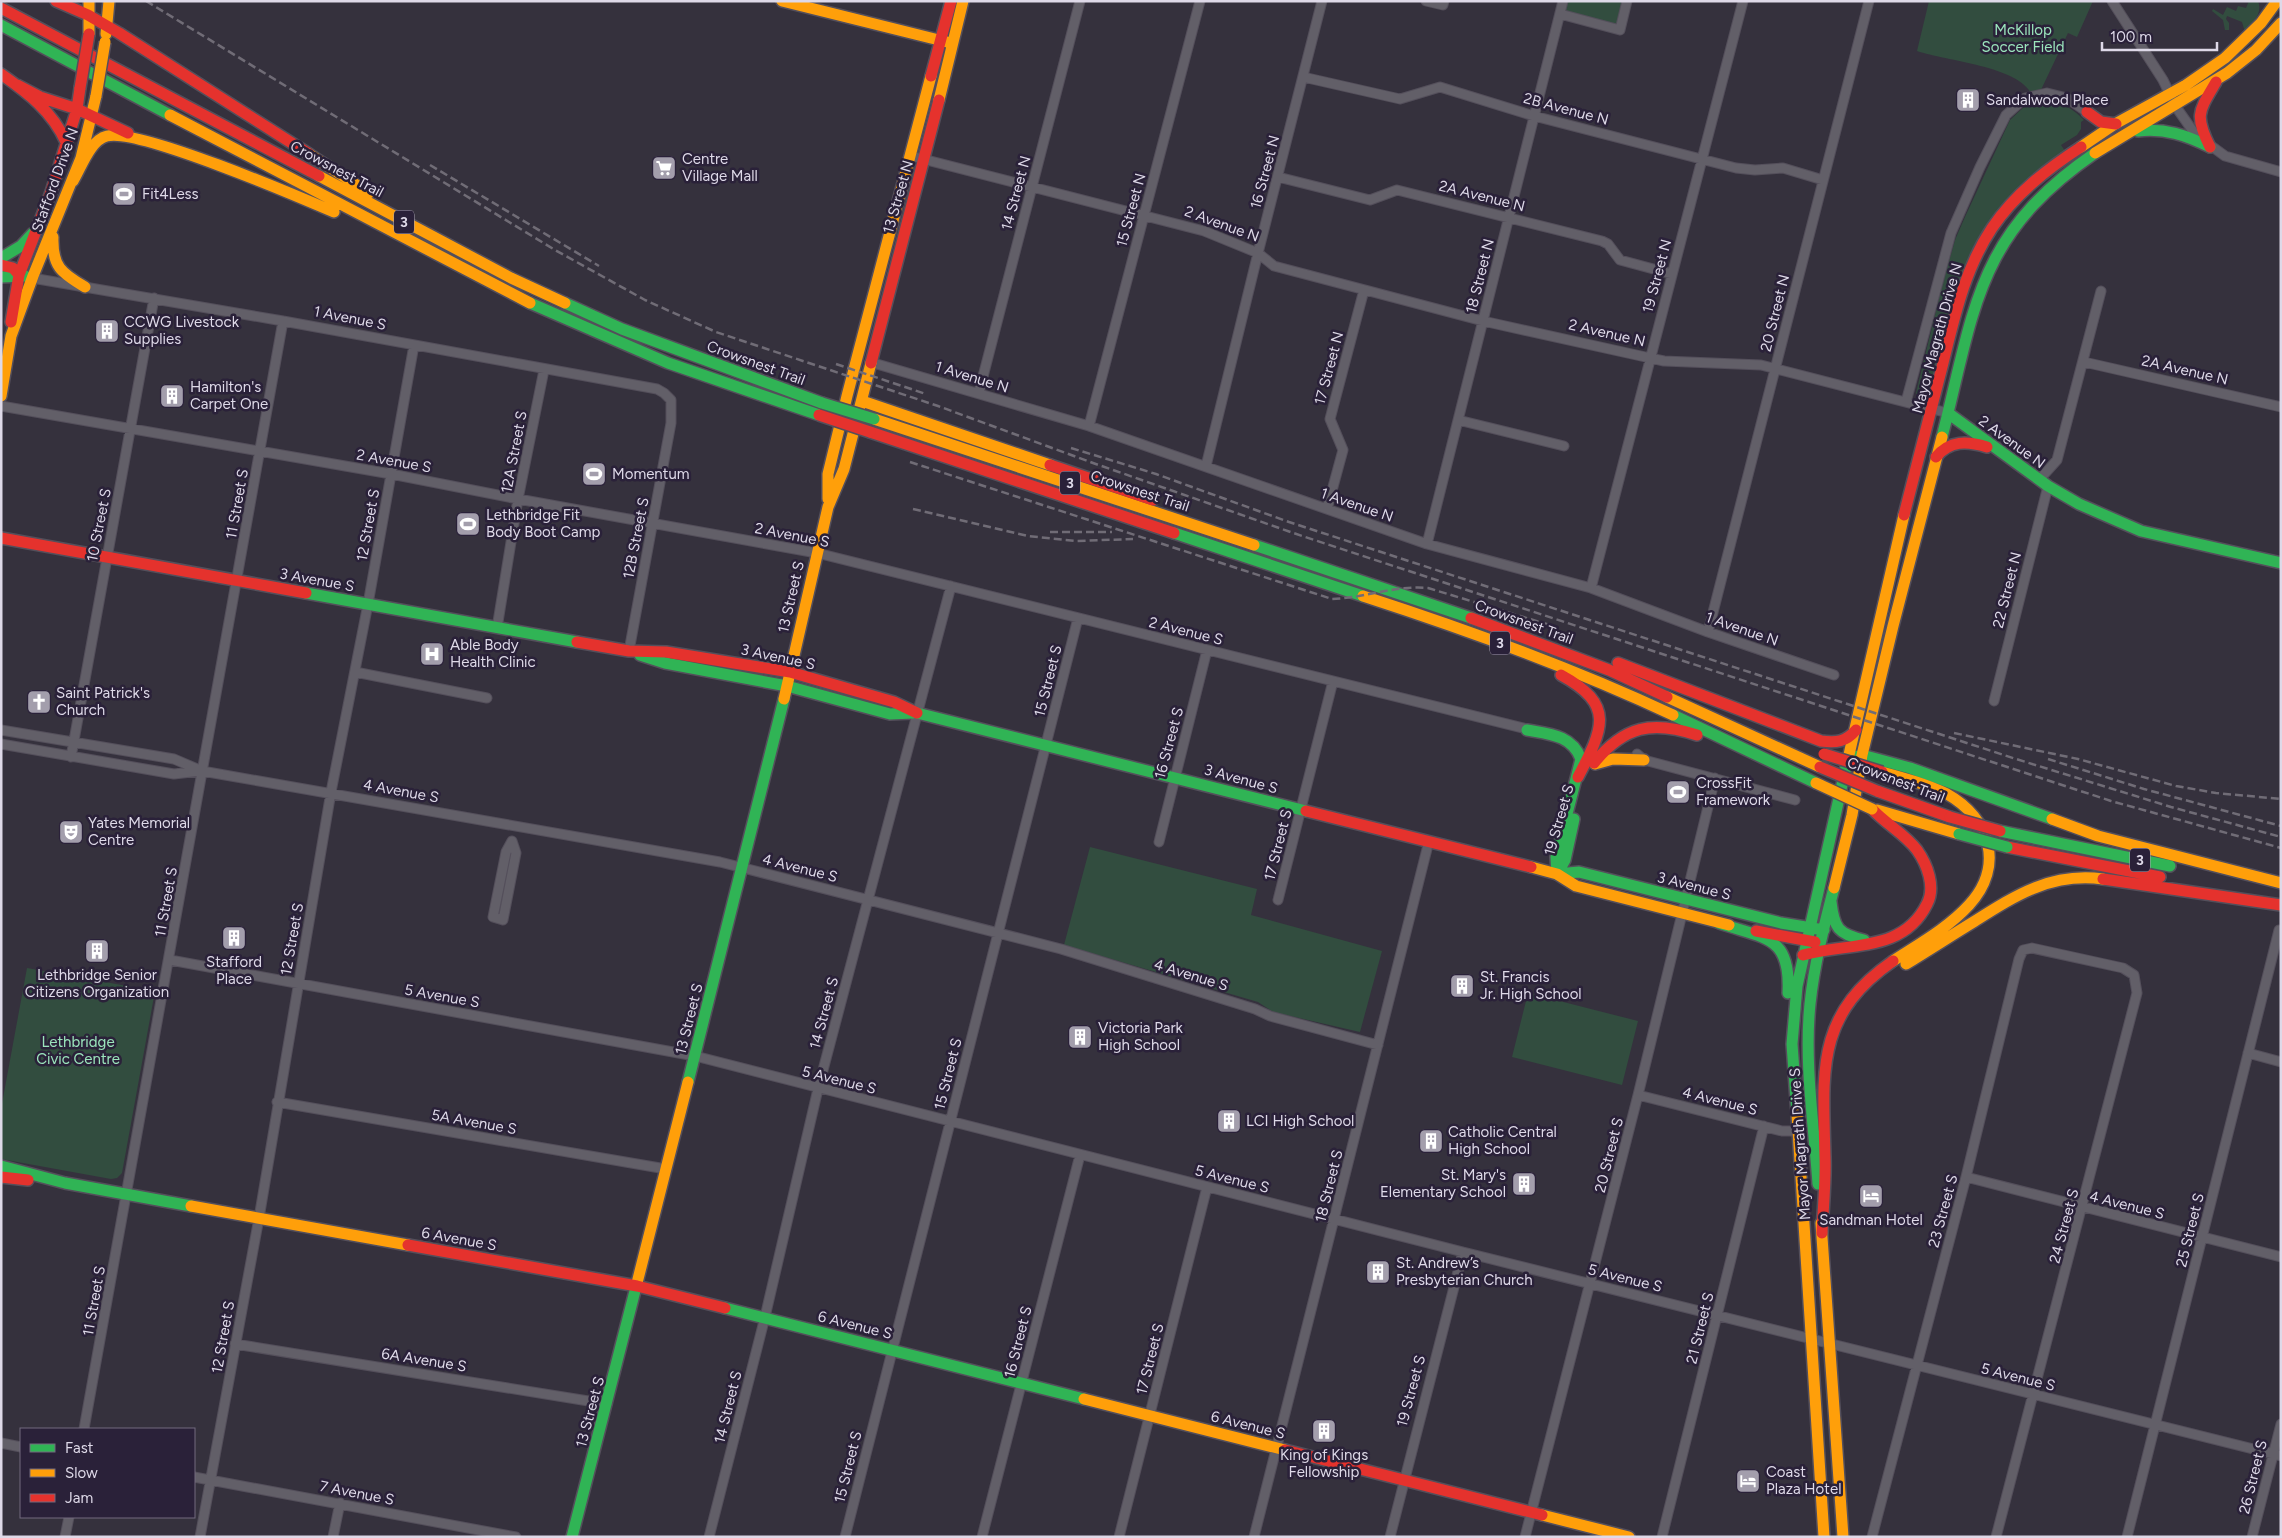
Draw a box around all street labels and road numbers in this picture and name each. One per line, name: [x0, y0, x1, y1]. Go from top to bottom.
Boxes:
street label: 2B Avenue N: [1522, 89, 1610, 129]
street label: Stafford Drive N: [28, 125, 82, 235]
street label: 16 Street N: [1247, 133, 1283, 211]
street label: Crowsnest Trail: [287, 137, 387, 201]
street label: 14 Street N: [997, 154, 1035, 232]
street label: 13 Street N: [879, 158, 917, 236]
street label: 15 Street N: [1112, 171, 1150, 249]
street label: 2A Avenue N: [1437, 177, 1527, 215]
street label: 2 Avenue N: [1182, 202, 1262, 246]
road number: 3: [394, 210, 414, 233]
street label: 18 Street N: [1462, 237, 1498, 315]
street label: 19 Street N: [1639, 237, 1675, 315]
street label: Mayor Magrath Drive N: [1908, 261, 1966, 415]
street label: 20 Street N: [1757, 272, 1793, 354]
street label: 1 Avenue S: [312, 302, 388, 334]
street label: 2 Avenue N: [1567, 315, 1647, 351]
street label: 17 Street N: [1311, 329, 1347, 407]
street label: Crowsnest Trail: [704, 337, 808, 389]
street label: 2A Avenue N: [2140, 351, 2230, 389]
street label: 1 Avenue N: [933, 357, 1011, 397]
street label: 12A Street S: [497, 409, 531, 495]
street label: 2 Avenue N: [1975, 412, 2049, 472]
street label: 2 Avenue S: [355, 446, 433, 476]
street label: 11 Street S: [222, 467, 252, 541]
street label: Crowsnest Trail: [1088, 467, 1192, 515]
road number: 3: [1060, 472, 1080, 494]
street label: 1 Avenue N: [1318, 484, 1396, 526]
street label: 10 Street S: [83, 487, 115, 563]
street label: 12 Street S: [353, 487, 383, 563]
street label: 12B Street S: [619, 496, 653, 580]
street label: 2 Avenue S: [753, 519, 831, 551]
street label: 22 Street N: [1989, 550, 2025, 630]
street label: 13 Street S: [774, 559, 808, 635]
street label: 3 Avenue S: [278, 565, 356, 595]
street label: Crowsnest Trail: [1472, 596, 1576, 648]
street label: 1 Avenue N: [1703, 608, 1781, 650]
street label: 2 Avenue S: [1147, 613, 1225, 649]
road number: 3: [1490, 632, 1510, 654]
street label: 3 Avenue S: [739, 640, 817, 674]
street label: 15 Street S: [1030, 643, 1066, 719]
street label: 16 Street S: [1151, 705, 1187, 781]
street label: Crowsnest Trail: [1845, 753, 1947, 807]
street label: 3 Avenue S: [1202, 761, 1280, 797]
street label: 4 Avenue S: [362, 775, 440, 807]
street label: 19 Street S: [1540, 782, 1578, 858]
street label: 17 Street S: [1260, 807, 1296, 883]
road number: 3: [2130, 848, 2150, 872]
street label: 4 Avenue S: [761, 850, 839, 886]
street label: 11 Street S: [151, 865, 181, 939]
street label: 3 Avenue S: [1655, 868, 1733, 904]
street label: 12 Street S: [277, 901, 307, 977]
street label: 4 Avenue S: [1152, 955, 1230, 995]
street label: 14 Street S: [806, 975, 842, 1051]
street label: 5 Avenue S: [403, 981, 481, 1011]
street label: 13 Street S: [671, 981, 707, 1057]
street label: 15 Street S: [930, 1036, 966, 1112]
street label: 5 Avenue S: [800, 1062, 878, 1098]
street label: Mayor Magrath Drive S: [1786, 1067, 1814, 1221]
street label: 4 Avenue S: [1681, 1083, 1759, 1119]
street label: 5A Avenue S: [430, 1106, 518, 1138]
street label: 20 Street S: [1591, 1116, 1627, 1194]
street label: 18 Street S: [1311, 1148, 1347, 1224]
street label: 5 Avenue S: [1193, 1161, 1271, 1197]
street label: 23 Street S: [1925, 1172, 1961, 1250]
street label: 24 Street S: [2045, 1187, 2083, 1265]
street label: 4 Avenue S: [2088, 1187, 2166, 1223]
street label: 25 Street S: [2172, 1191, 2208, 1269]
street label: 6 Avenue S: [420, 1224, 498, 1254]
street label: 5 Avenue S: [1586, 1260, 1664, 1296]
street label: 11 Street S: [79, 1264, 109, 1338]
street label: 21 Street S: [1682, 1290, 1718, 1366]
street label: 12 Street S: [208, 1299, 238, 1375]
street label: 16 Street S: [1000, 1304, 1036, 1380]
street label: 6 Avenue S: [816, 1307, 894, 1343]
street label: 17 Street S: [1132, 1321, 1168, 1397]
street label: 6A Avenue S: [380, 1344, 468, 1376]
street label: 19 Street S: [1393, 1353, 1429, 1429]
street label: 5 Avenue S: [1979, 1359, 2057, 1395]
street label: 14 Street S: [710, 1369, 746, 1445]
street label: 13 Street S: [572, 1374, 608, 1450]
street label: 6 Avenue S: [1209, 1407, 1287, 1443]
street label: 15 Street S: [830, 1429, 866, 1505]
street label: 26 Street S: [2235, 1438, 2271, 1516]
street label: 7 Avenue S: [318, 1477, 396, 1509]

